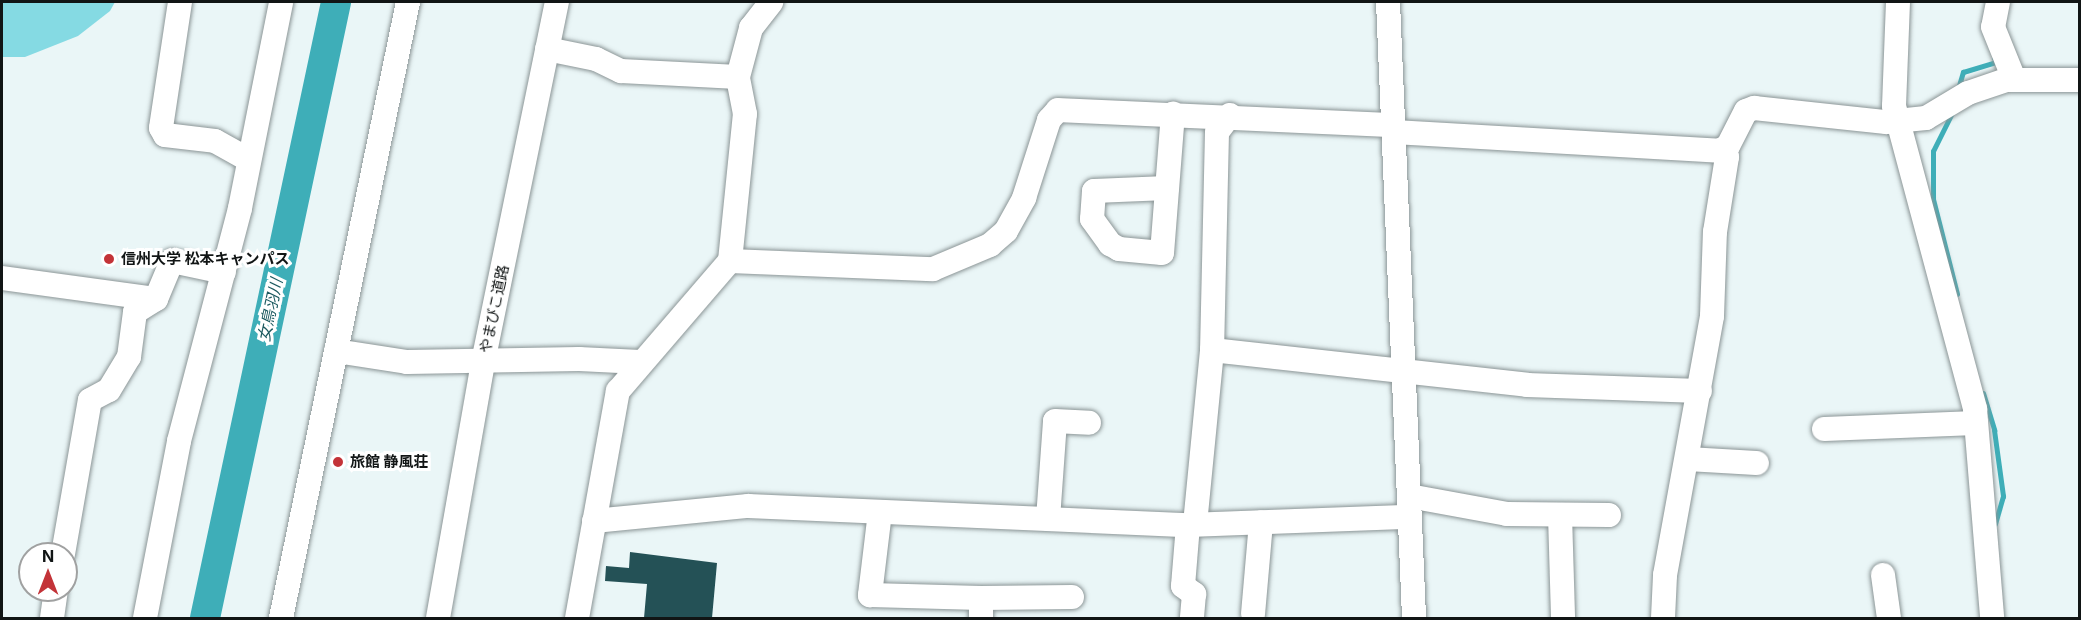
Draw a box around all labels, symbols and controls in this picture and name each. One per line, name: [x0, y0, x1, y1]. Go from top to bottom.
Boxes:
place label: 信州大学 松本キャンパス: [121, 250, 290, 268]
marker: 信州大学 松本キャンパス: [102, 252, 116, 266]
street label: やまびこ道路: [476, 263, 512, 355]
water label: 女鳥羽川: [254, 277, 286, 343]
place label: 旅館 静風荘: [350, 453, 429, 471]
marker: 旅館 静風荘: [331, 455, 345, 469]
north arrow: [18, 542, 78, 602]
text: N: [42, 546, 54, 566]

